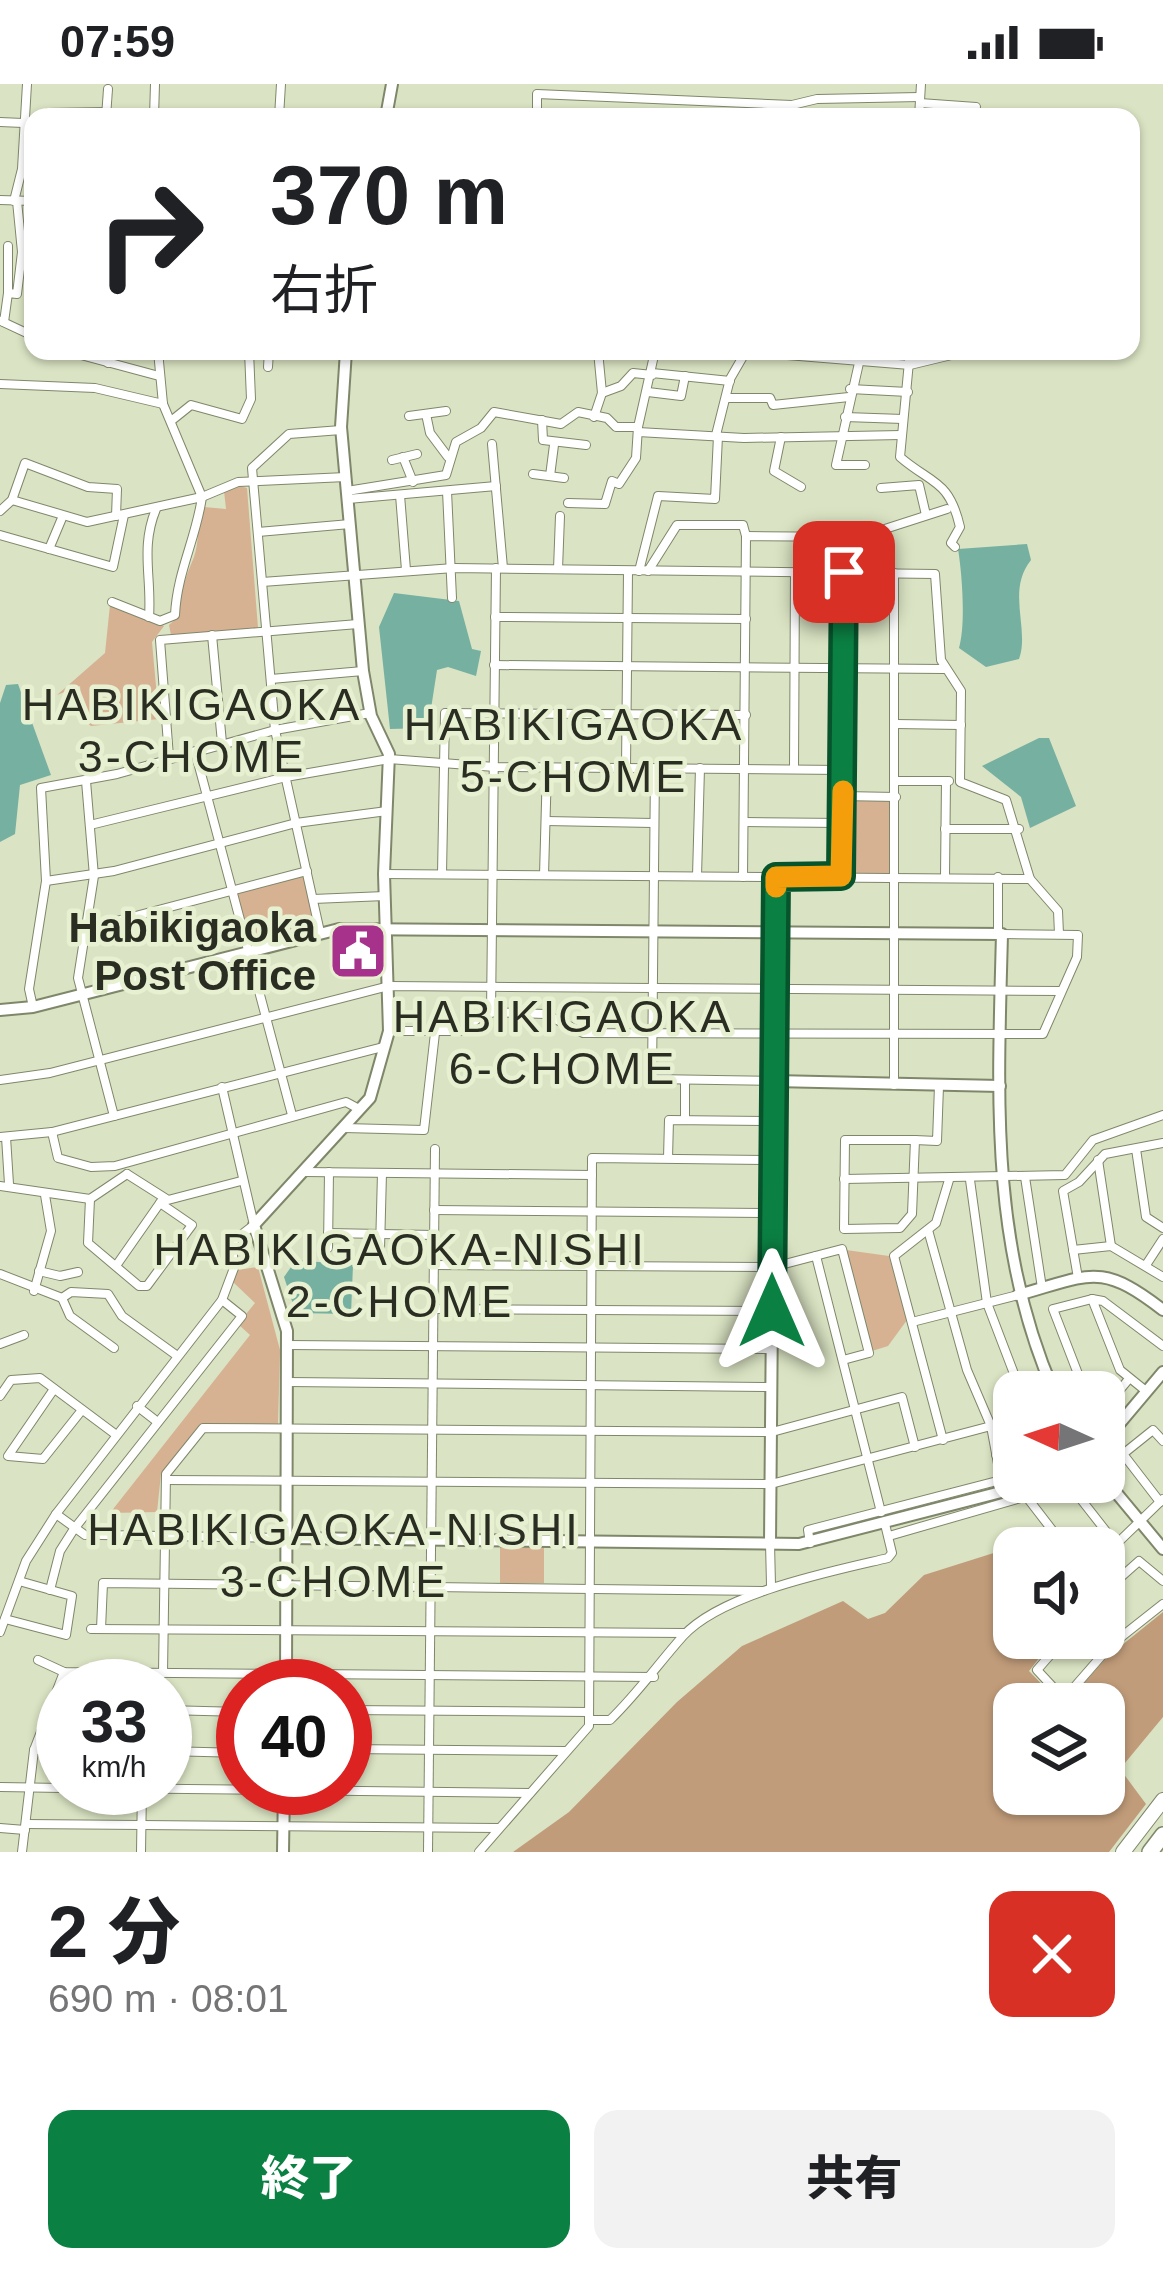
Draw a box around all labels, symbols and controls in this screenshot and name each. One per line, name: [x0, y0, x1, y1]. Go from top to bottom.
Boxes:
text: 07:59: [60, 16, 175, 67]
text: 370 m: [270, 148, 508, 242]
icon: right: [72, 156, 228, 312]
text: 右折: [270, 260, 378, 320]
pin: [793, 521, 895, 623]
icon: arrive: [811, 539, 877, 605]
district label: HABIKIGAOKA 3-CHOME: [22, 679, 362, 782]
district label: HABIKIGAOKA 5-CHOME: [404, 699, 744, 802]
place label: Habikigaoka Post Office: [69, 904, 317, 999]
public building icon: Habikigaoka Post Office: [327, 920, 389, 982]
district label: HABIKIGAOKA 6-CHOME: [393, 991, 733, 1094]
district label: HABIKIGAOKA-NISHI 2-CHOME: [153, 1224, 647, 1327]
position arrow: [709, 1248, 835, 1374]
north arrow: [993, 1371, 1125, 1503]
map controls: [993, 1371, 1125, 1815]
district label: HABIKIGAOKA-NISHI 3-CHOME: [87, 1504, 581, 1607]
button: sound: [993, 1527, 1125, 1659]
speed limit sign: 40: [216, 1659, 372, 1815]
button: layers: [993, 1683, 1125, 1815]
text: 33: [81, 1688, 147, 1755]
text: km/h: [81, 1750, 147, 1783]
button: close: [989, 1891, 1115, 2017]
text: 2 分: [48, 1892, 180, 1972]
text: 690 m · 08:01: [48, 1977, 289, 2020]
button: 終了: [48, 2110, 570, 2248]
button: 共有: [594, 2110, 1115, 2248]

